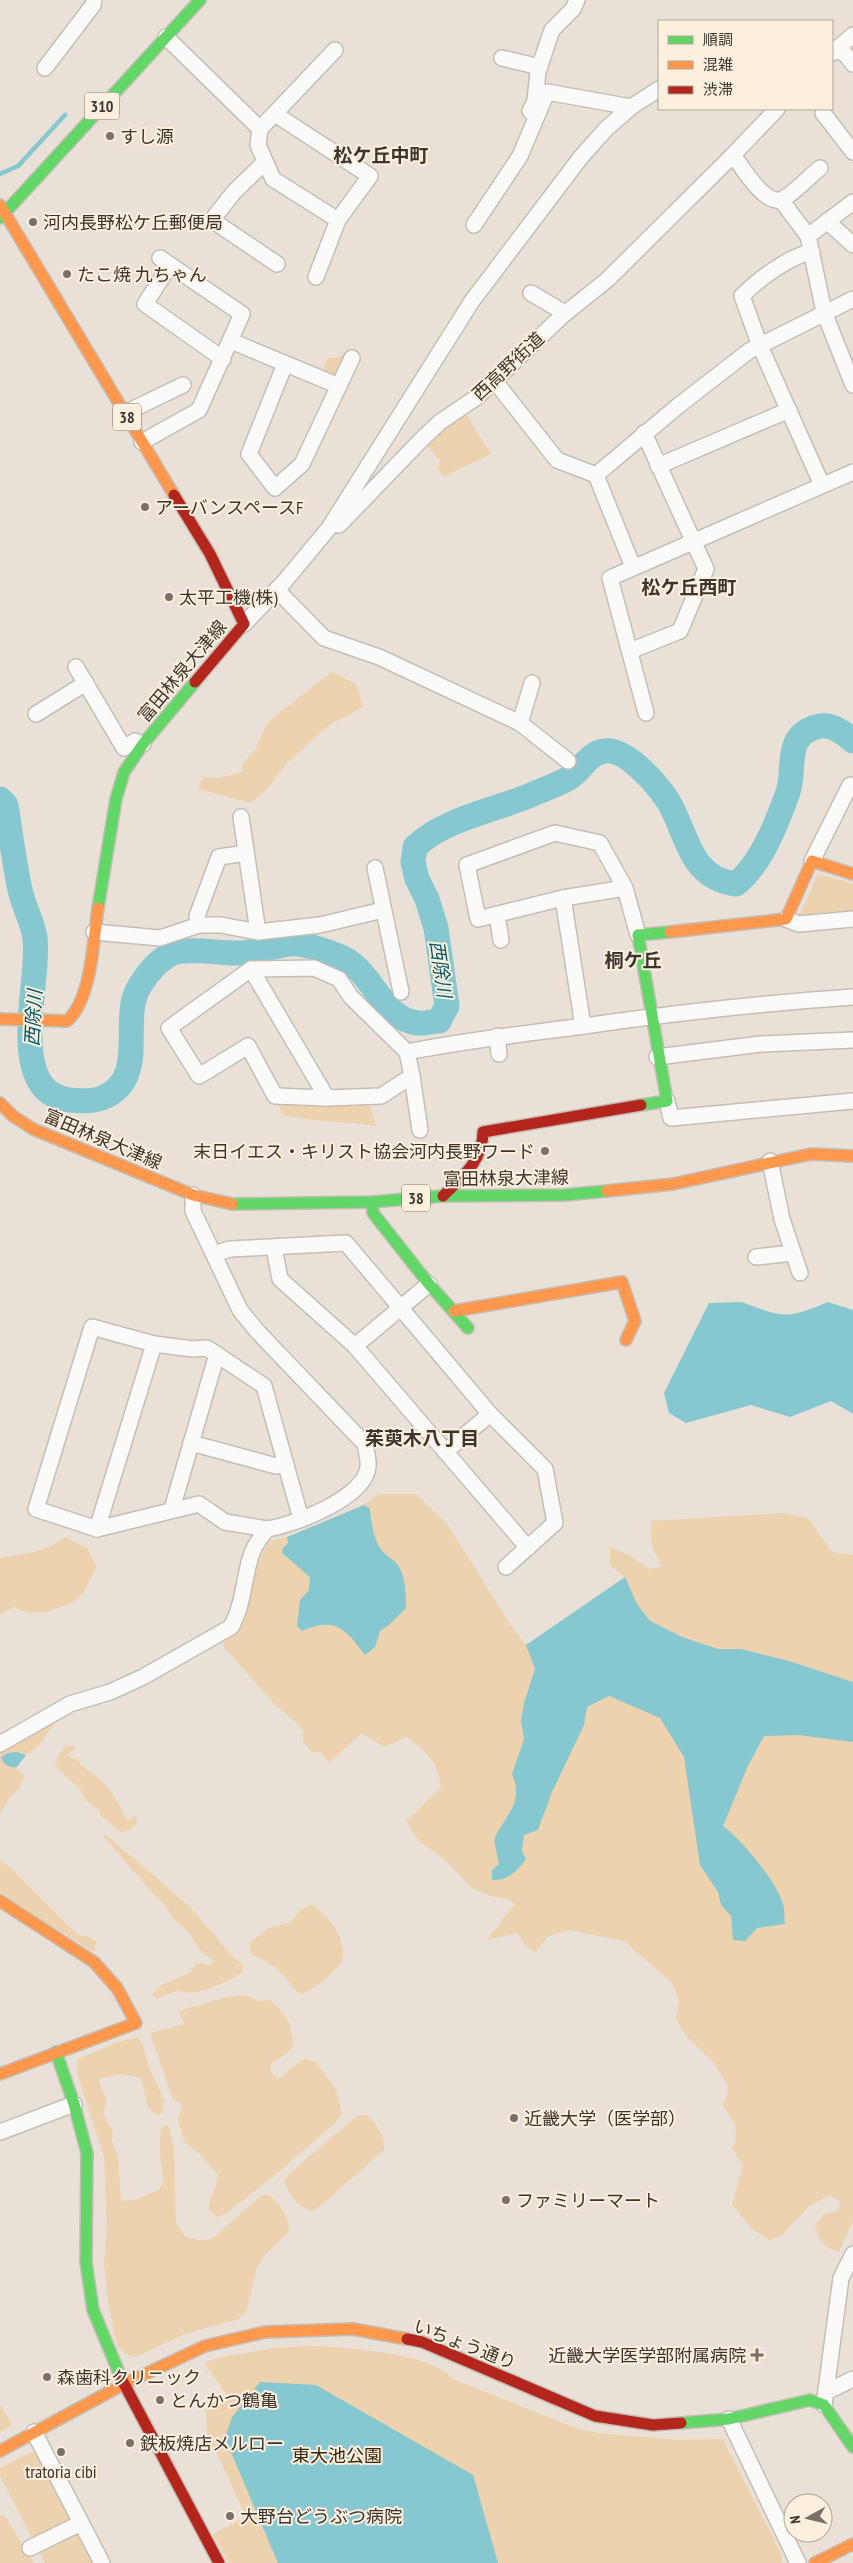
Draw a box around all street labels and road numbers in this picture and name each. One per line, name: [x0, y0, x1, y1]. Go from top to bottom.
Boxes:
road number: 310: [84, 92, 120, 120]
street label: 西高野街道: [467, 327, 549, 405]
road number: 38: [113, 404, 141, 431]
street label: 富田林泉大津線: [133, 615, 231, 727]
street label: 富田林泉大津線: [41, 1104, 165, 1174]
street label: 富田林泉大津線: [443, 1165, 569, 1191]
road number: 38: [402, 1184, 430, 1212]
street label: いちょう通り: [410, 2314, 520, 2374]

